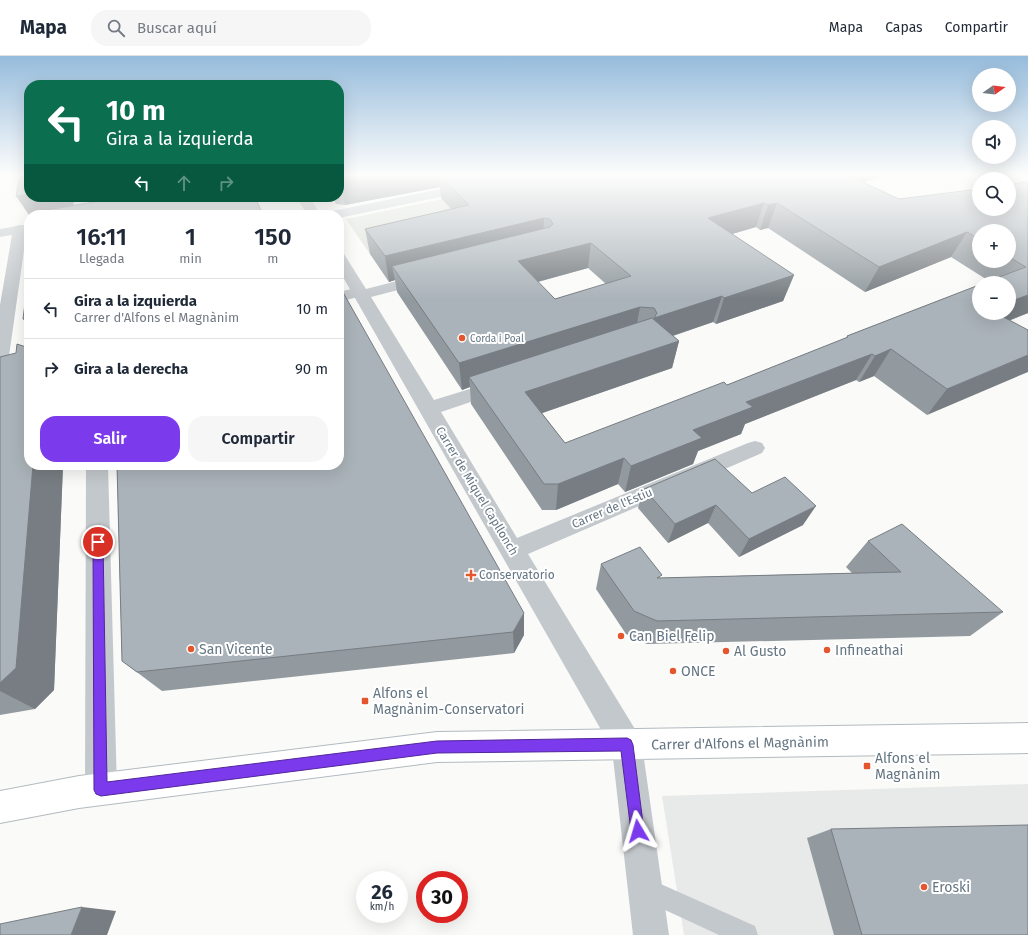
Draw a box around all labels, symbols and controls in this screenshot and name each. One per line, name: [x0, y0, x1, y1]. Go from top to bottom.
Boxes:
search box: [91, 10, 371, 46]
text: Mapa: [20, 16, 67, 39]
icon: search: [105, 17, 127, 39]
text: Buscar aquí: [137, 19, 217, 37]
text: Mapa: [829, 19, 863, 36]
text: Capas: [885, 19, 923, 36]
text: Compartir: [945, 19, 1008, 36]
north arrow: [972, 68, 1016, 112]
map controls: [972, 68, 1016, 320]
text: 10 m: [106, 94, 166, 127]
icon: left: [40, 96, 92, 148]
button: sound: [972, 120, 1016, 164]
text: Gira a la izquierda: [106, 128, 254, 150]
icon: left: [131, 172, 153, 194]
icon: ahead: [173, 172, 195, 194]
icon: right: [215, 172, 237, 194]
button: search: [972, 172, 1016, 216]
text: 16:11: [76, 223, 127, 251]
text: 1: [185, 223, 196, 251]
text: 150: [254, 223, 292, 251]
button: +: [972, 224, 1016, 268]
text: Llegada: [79, 251, 124, 266]
text: min: [179, 251, 202, 266]
text: m: [267, 251, 278, 266]
button: −: [972, 276, 1016, 320]
text: Gira a la izquierda: [74, 292, 197, 310]
icon: left: [40, 298, 62, 320]
text: 10 m: [296, 300, 328, 318]
text: Carrer d'Alfons el Magnànim: [74, 310, 239, 325]
marker: Corda i Poal: [457, 333, 467, 343]
place label: Corda i Poal: [470, 333, 524, 345]
icon: right: [40, 358, 62, 380]
text: Gira a la derecha: [74, 360, 188, 378]
text: 90 m: [295, 360, 328, 378]
button: Salir: [40, 416, 180, 462]
button: Compartir: [188, 416, 328, 462]
street label: Carrer de Miquel Capllonch: [433, 424, 521, 558]
street label: Carrer de l'Estiu: [570, 485, 654, 531]
pin: [81, 525, 115, 559]
icon: arrive: [87, 531, 109, 553]
place label: Conservatorio: [479, 568, 555, 582]
marker: Conservatorio: [466, 570, 476, 580]
place label: Can Biel Felip: [629, 628, 715, 645]
marker: Can Biel Felip: [616, 631, 626, 641]
place label: San Vicente: [199, 641, 273, 658]
place label: Infineathai: [835, 642, 904, 659]
place label: Al Gusto: [734, 643, 786, 660]
marker: San Vicente: [186, 644, 196, 654]
marker: Infineathai: [822, 645, 832, 655]
marker: Al Gusto: [721, 646, 731, 656]
place label: ONCE: [681, 663, 716, 680]
marker: ONCE: [668, 666, 678, 676]
place label: Alfons el Magnànim-Conservatori: [373, 685, 524, 718]
marker: Alfons el Magnànim-Conservatori: [360, 696, 370, 706]
street label: Carrer d'Alfons el Magnànim: [651, 733, 829, 754]
place label: Alfons el Magnànim: [875, 750, 941, 783]
marker: Alfons el Magnànim: [862, 761, 872, 771]
position arrow: [617, 810, 659, 852]
speed limit sign: 30: [416, 871, 468, 923]
place label: Eroski: [932, 879, 970, 896]
text: 26: [371, 880, 393, 904]
marker: Eroski: [919, 882, 929, 892]
text: km/h: [370, 901, 394, 913]

